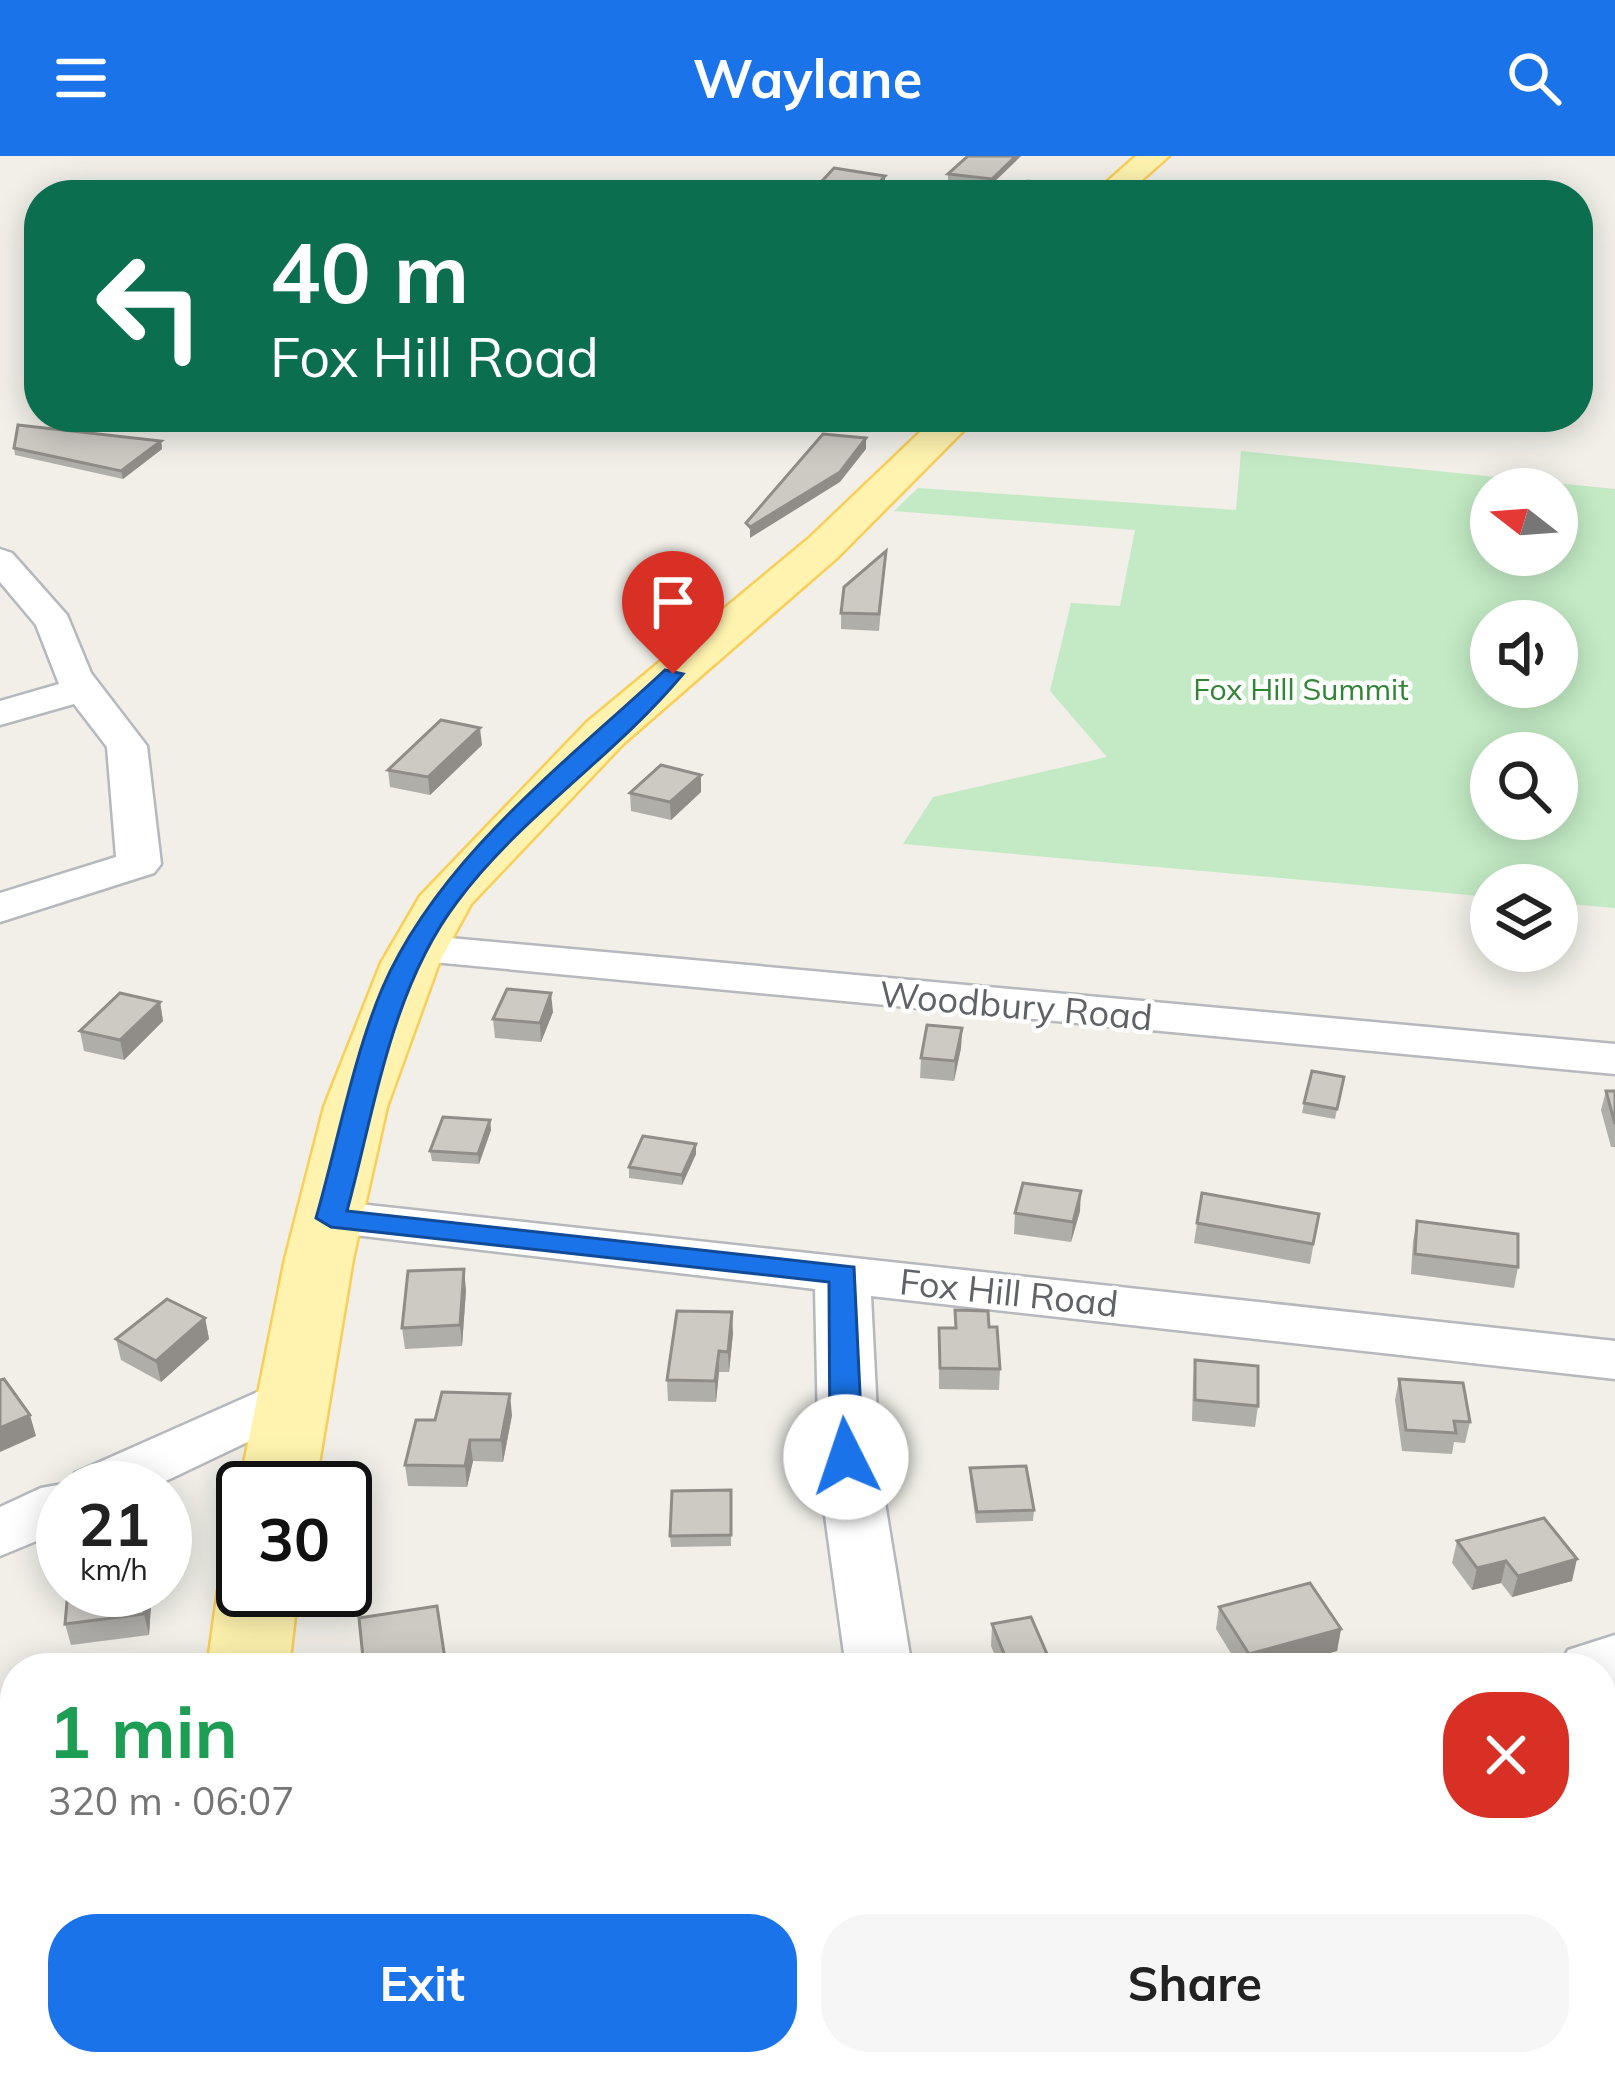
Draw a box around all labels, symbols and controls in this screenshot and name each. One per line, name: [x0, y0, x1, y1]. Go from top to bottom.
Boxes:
text: Waylane: [693, 44, 922, 112]
icon: menu: [48, 45, 114, 111]
icon: search: [1501, 45, 1567, 111]
text: 40 m: [270, 219, 469, 324]
icon: left: [72, 228, 228, 384]
text: Fox Hill Road: [270, 323, 599, 391]
north arrow: [1470, 468, 1578, 576]
map controls: [1470, 468, 1578, 972]
pin: [622, 551, 724, 674]
icon: arrive: [640, 569, 706, 635]
button: sound: [1470, 600, 1578, 708]
park label: Fox Hill Summit: [1193, 670, 1409, 708]
button: search: [1470, 732, 1578, 840]
button: layers: [1470, 864, 1578, 972]
street label: Woodbury Road: [878, 971, 1154, 1039]
street label: Fox Hill Road: [898, 1258, 1120, 1326]
position arrow: [783, 1394, 909, 1520]
speed limit sign: 30: [216, 1461, 372, 1617]
text: 21: [78, 1486, 150, 1561]
text: km/h: [80, 1550, 148, 1588]
text: 1 min: [48, 1686, 238, 1776]
button: close: [1443, 1692, 1569, 1818]
text: 320 m · 06:07: [48, 1776, 294, 1825]
button: Exit: [48, 1914, 797, 2052]
button: Share: [821, 1914, 1569, 2052]

